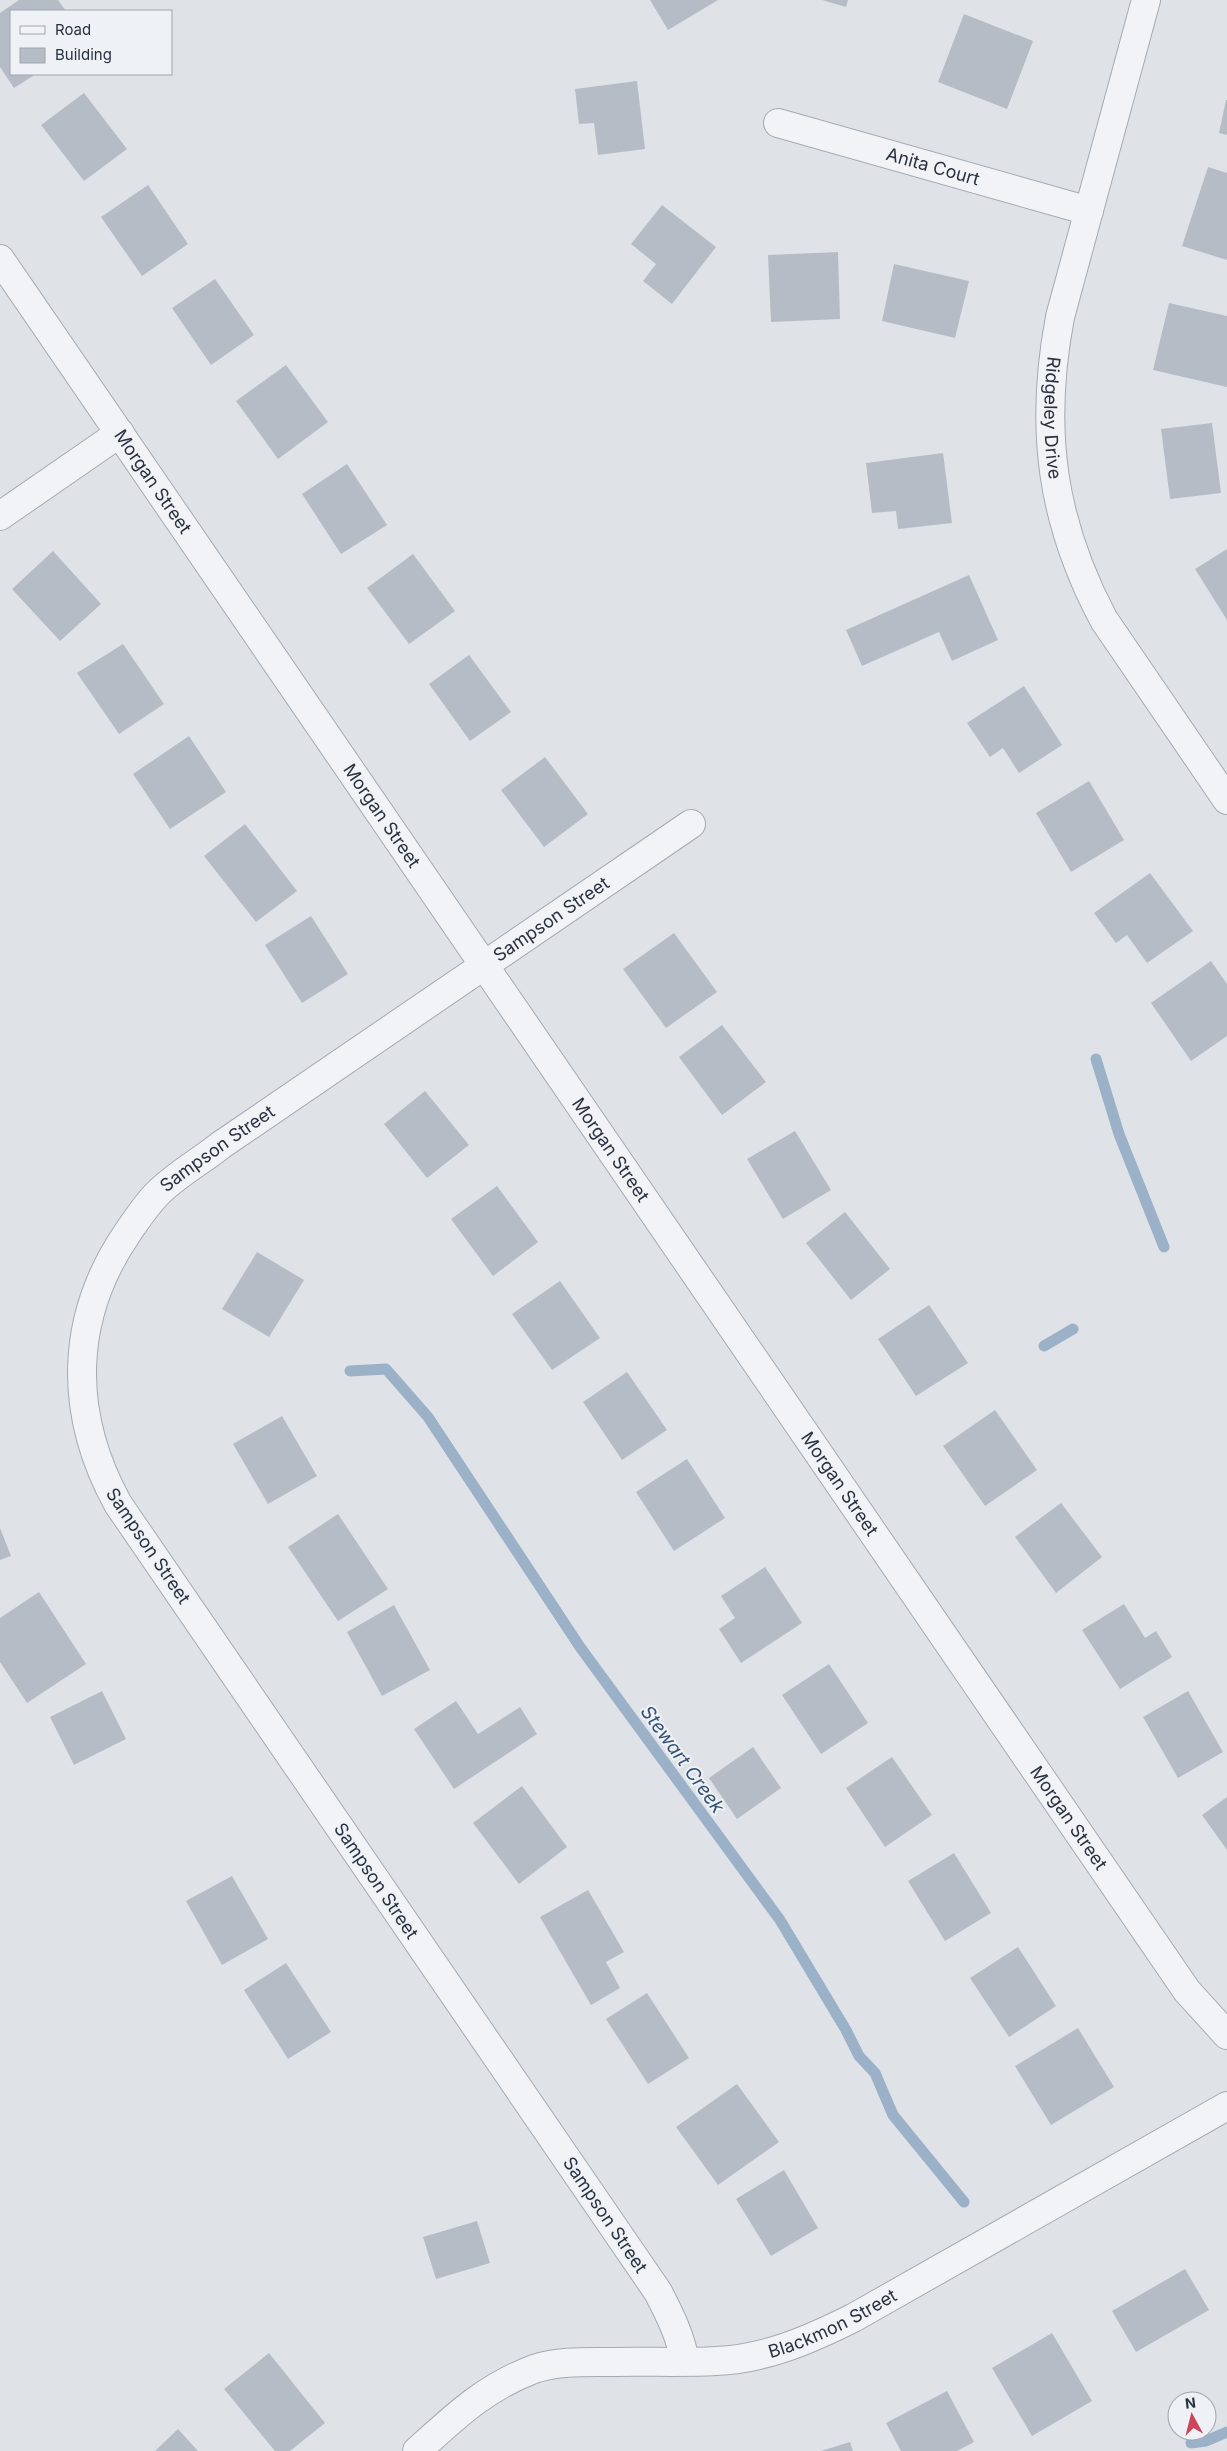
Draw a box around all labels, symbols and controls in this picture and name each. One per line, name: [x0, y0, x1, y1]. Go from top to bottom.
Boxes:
legend: [10, 10, 172, 75]
text: Road: [55, 20, 91, 39]
text: Building: [55, 45, 112, 64]
street label: Anita Court: [884, 143, 982, 190]
street label: Ridgeley Drive: [1040, 356, 1066, 481]
street label: Morgan Street: [110, 425, 196, 537]
street label: Morgan Street: [339, 760, 425, 872]
street label: Sampson Street: [489, 872, 613, 966]
street label: Morgan Street: [568, 1094, 654, 1206]
street label: Sampson Street: [156, 1101, 278, 1196]
street label: Morgan Street: [797, 1428, 883, 1540]
street label: Sampson Street: [102, 1484, 195, 1608]
water label: Stewart Creek: [636, 1701, 730, 1818]
street label: Morgan Street: [1026, 1762, 1112, 1874]
street label: Sampson Street: [330, 1819, 423, 1943]
street label: Sampson Street: [559, 2153, 652, 2277]
street label: Blackmon Street: [766, 2284, 900, 2362]
north arrow: [1167, 2391, 1217, 2441]
text: N: [1184, 2394, 1197, 2412]

